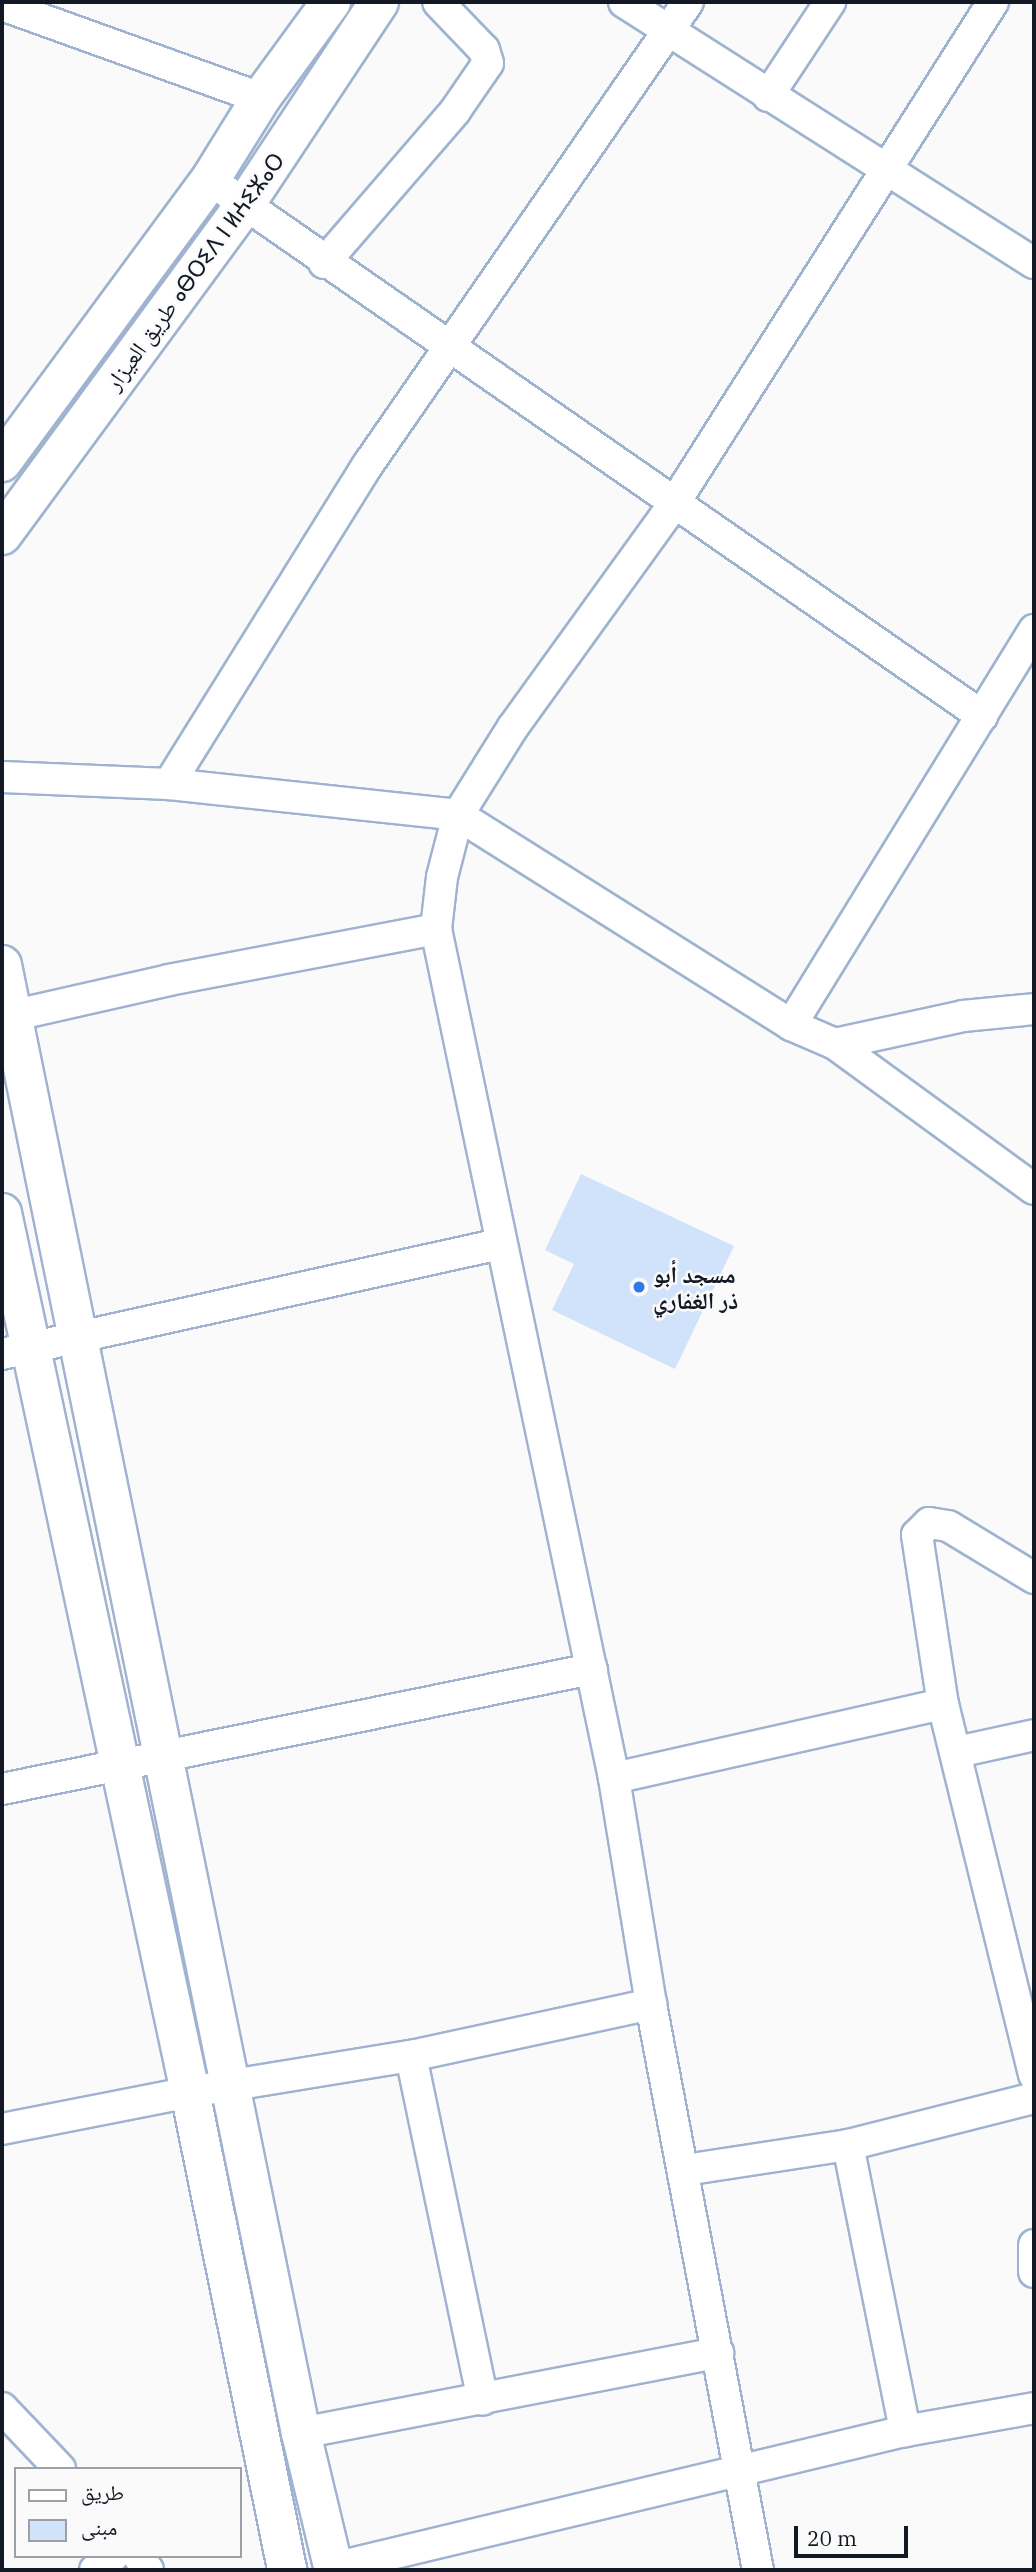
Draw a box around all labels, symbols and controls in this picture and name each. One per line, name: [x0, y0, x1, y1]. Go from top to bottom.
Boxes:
street label: طريق العيزار ⴰⴱⵔⵉⴷ ⵏ ⵍⵄⵉⵣⴰⵔ: [98, 147, 290, 395]
place label: مسجد أبو ذر الغفاري: [653, 1260, 738, 1314]
marker: مسجد أبو ذر الغفاري: [631, 1279, 647, 1295]
legend: [14, 2467, 242, 2558]
text: طريق: [81, 2478, 124, 2506]
scale bar: [798, 2512, 912, 2556]
text: مبنى: [81, 2513, 117, 2541]
text: 20 m: [807, 2524, 857, 2552]

